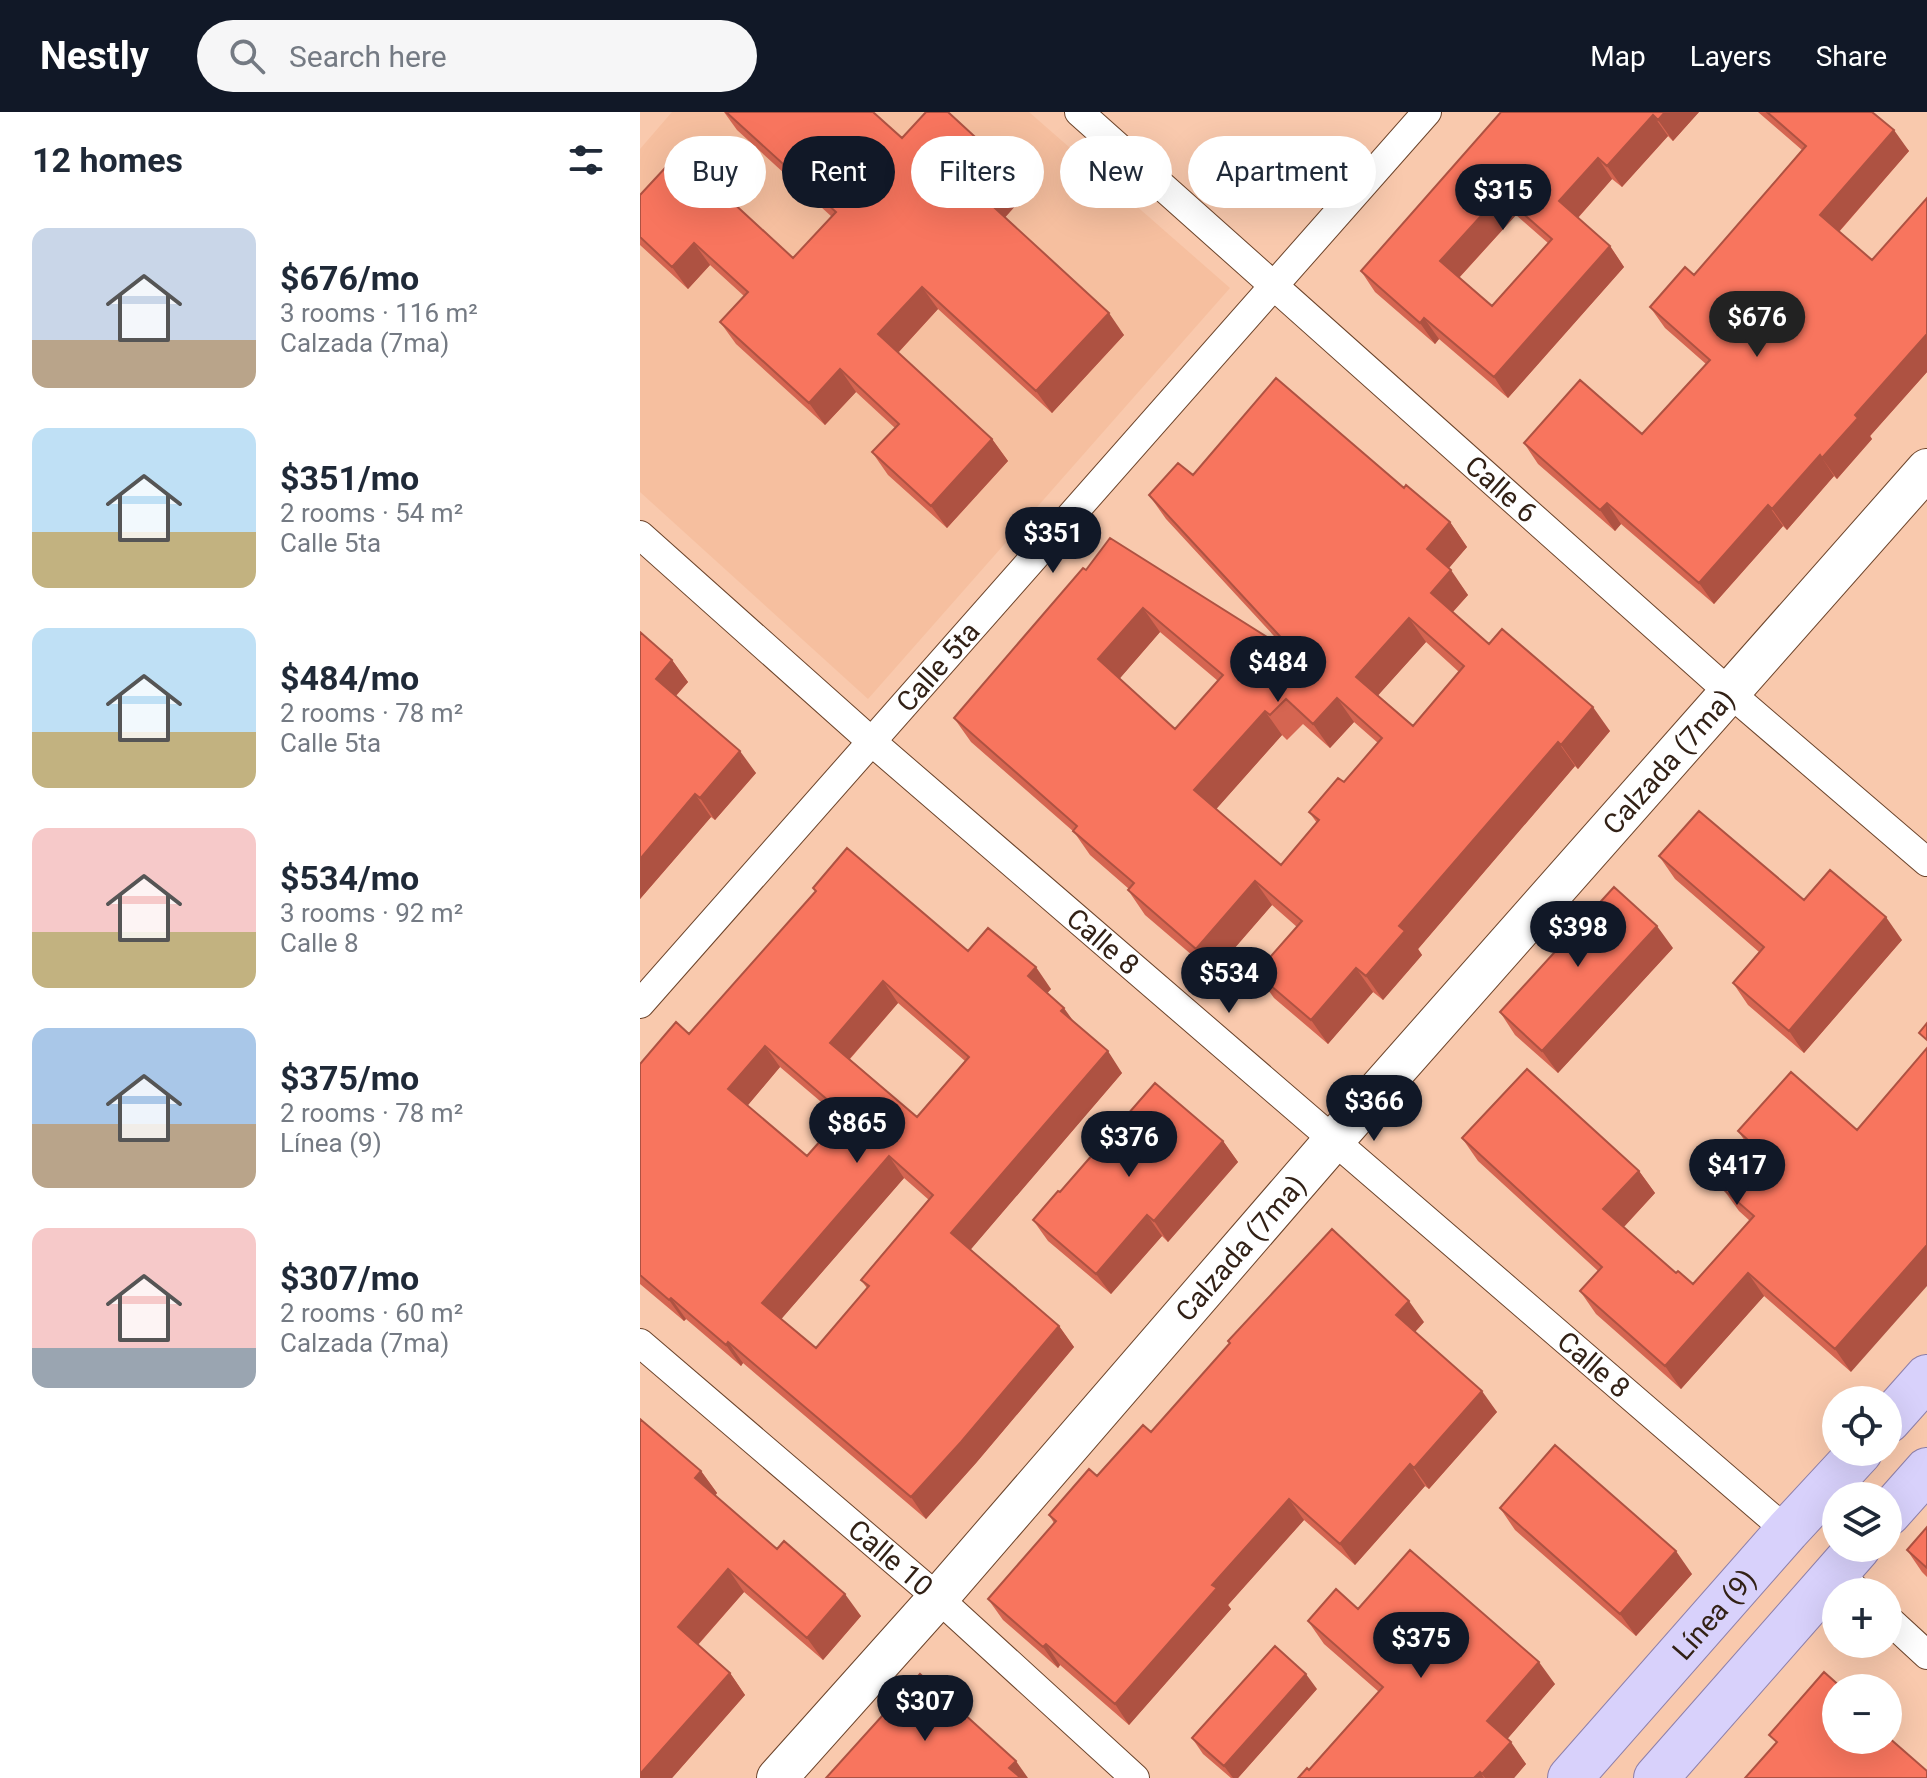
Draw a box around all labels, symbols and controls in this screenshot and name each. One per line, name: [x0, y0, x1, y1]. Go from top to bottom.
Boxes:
search box: [197, 20, 757, 92]
text: Nestly: [40, 34, 149, 78]
icon: search: [225, 34, 269, 78]
text: Search here: [289, 39, 447, 74]
text: Map: [1590, 40, 1646, 73]
text: Layers: [1690, 40, 1772, 73]
text: Share: [1816, 40, 1887, 73]
chip: Buy: [664, 136, 766, 208]
chip: Rent: [782, 136, 895, 208]
chip: Filters: [911, 136, 1044, 208]
chip: New: [1060, 136, 1172, 208]
chip: Apartment: [1188, 136, 1376, 208]
icon: filters: [564, 138, 608, 182]
text: 12 homes: [32, 140, 183, 180]
pin: $315: [1456, 164, 1550, 232]
text: $315: [1473, 175, 1533, 205]
text: $676/mo: [280, 258, 419, 298]
icon: home: [96, 260, 192, 356]
pin: $676: [1710, 291, 1804, 359]
text: 3 rooms · 116 m²: [280, 298, 478, 328]
text: $676: [1727, 302, 1787, 332]
text: Calzada (7ma): [280, 328, 449, 358]
street label: Calle 6: [1458, 449, 1544, 530]
text: $351/mo: [280, 458, 419, 498]
icon: home: [96, 460, 192, 556]
text: 2 rooms · 54 m²: [280, 498, 463, 528]
pin: $351: [1006, 507, 1100, 575]
text: $351: [1023, 518, 1083, 548]
text: Calle 5ta: [280, 528, 381, 558]
street label: Calle 5ta: [890, 615, 987, 719]
pin: $484: [1231, 636, 1325, 704]
text: $484: [1248, 647, 1308, 677]
text: $484/mo: [280, 658, 419, 698]
icon: home: [96, 660, 192, 756]
street label: Calzada (7ma): [1596, 683, 1742, 841]
text: 2 rooms · 78 m²: [280, 698, 463, 728]
text: Calle 5ta: [280, 728, 381, 758]
text: $534/mo: [280, 858, 419, 898]
icon: home: [96, 860, 192, 956]
text: 3 rooms · 92 m²: [280, 898, 463, 928]
street label: Calle 8: [1060, 901, 1146, 982]
pin: $398: [1531, 901, 1625, 969]
text: $398: [1548, 912, 1608, 942]
text: Calle 8: [280, 928, 359, 958]
pin: $534: [1182, 947, 1276, 1015]
text: $534: [1199, 958, 1259, 988]
text: $375/mo: [280, 1058, 419, 1098]
icon: home: [96, 1060, 192, 1156]
pin: $366: [1327, 1075, 1421, 1143]
text: $366: [1344, 1086, 1404, 1116]
pin: $865: [810, 1097, 904, 1165]
text: 2 rooms · 78 m²: [280, 1098, 463, 1128]
text: $865: [827, 1108, 887, 1138]
pin: $376: [1082, 1111, 1176, 1179]
text: $376: [1099, 1122, 1159, 1152]
text: Línea (9): [280, 1128, 382, 1158]
pin: $417: [1690, 1139, 1784, 1207]
text: $417: [1707, 1150, 1767, 1180]
street label: Calzada (7ma): [1169, 1169, 1313, 1328]
text: $307/mo: [280, 1258, 419, 1298]
icon: home: [96, 1260, 192, 1356]
text: 2 rooms · 60 m²: [280, 1298, 463, 1328]
street label: Calle 8: [1551, 1325, 1636, 1405]
text: Calzada (7ma): [280, 1328, 449, 1358]
map controls: [1822, 1386, 1902, 1754]
button: locate: [1822, 1386, 1902, 1466]
button: layers: [1822, 1482, 1902, 1562]
street label: Calle 10: [842, 1513, 939, 1603]
street label: Línea (9): [1666, 1562, 1763, 1667]
button: +: [1822, 1578, 1902, 1658]
pin: $375: [1374, 1612, 1468, 1680]
text: $375: [1391, 1623, 1451, 1653]
button: −: [1822, 1674, 1902, 1754]
pin: $307: [878, 1675, 972, 1743]
text: $307: [895, 1686, 955, 1716]

